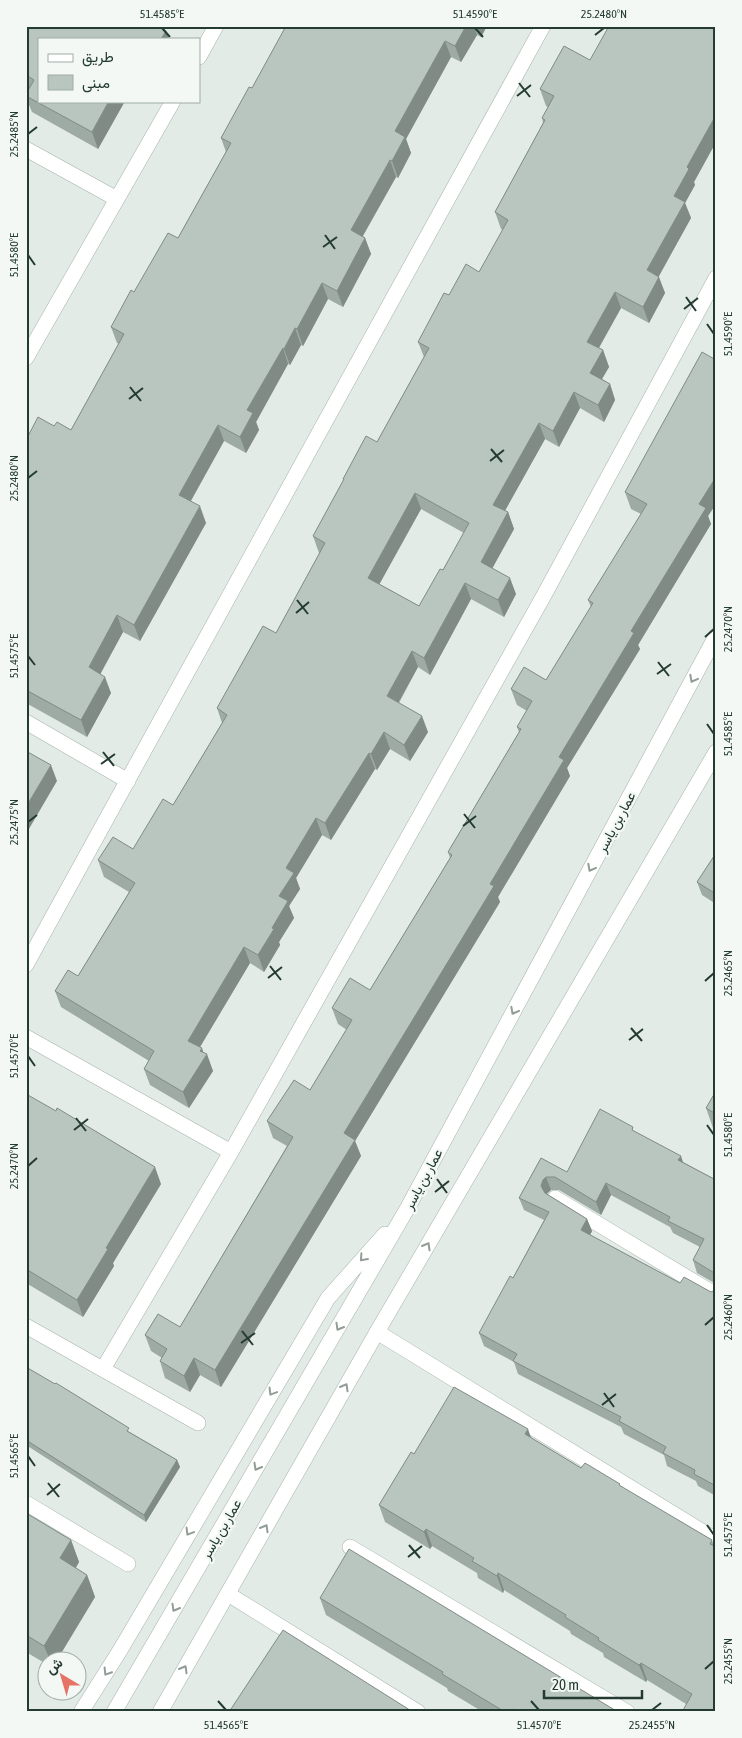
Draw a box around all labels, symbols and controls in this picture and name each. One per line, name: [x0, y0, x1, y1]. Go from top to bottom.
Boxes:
text: 51.4585°E: [140, 7, 184, 21]
text: 51.4590°E: [453, 7, 497, 21]
text: 25.2480°N: [581, 7, 627, 21]
legend: [38, 38, 200, 102]
text: طريق: [82, 48, 114, 67]
text: مبنى: [82, 74, 110, 93]
text: 25.2485°N: [7, 111, 21, 157]
text: 51.4580°E: [7, 233, 21, 277]
text: 51.4590°E: [721, 312, 735, 356]
text: 25.2480°N: [7, 455, 21, 501]
text: 25.2470°N: [721, 606, 735, 652]
text: 51.4575°E: [7, 634, 21, 678]
one-way arrow: [689, 674, 699, 683]
text: 51.4585°E: [721, 712, 735, 756]
street label: عمار بن ياسر: [593, 789, 640, 856]
text: 25.2475°N: [7, 799, 21, 845]
one-way arrow: [587, 863, 597, 872]
text: 25.2465°N: [721, 950, 735, 996]
one-way arrow: [510, 1006, 520, 1015]
text: 51.4570°E: [7, 1034, 21, 1078]
text: 51.4580°E: [721, 1113, 735, 1157]
text: 25.2470°N: [7, 1143, 21, 1189]
street label: عمار بن ياسر: [400, 1146, 447, 1213]
one-way arrow: [420, 1243, 430, 1252]
one-way arrow: [360, 1253, 369, 1262]
text: 25.2460°N: [721, 1294, 735, 1340]
one-way arrow: [335, 1321, 345, 1330]
one-way arrow: [339, 1383, 349, 1392]
one-way arrow: [269, 1387, 279, 1396]
text: 51.4565°E: [7, 1434, 21, 1478]
one-way arrow: [254, 1462, 264, 1471]
street label: عمار بن ياسر: [197, 1496, 245, 1563]
text: 51.4575°E: [721, 1513, 735, 1557]
one-way arrow: [259, 1525, 269, 1534]
one-way arrow: [186, 1527, 196, 1536]
one-way arrow: [172, 1602, 182, 1611]
text: 25.2455°N: [721, 1638, 735, 1684]
north arrow: [38, 1650, 88, 1700]
text: ش: [42, 1654, 66, 1678]
one-way arrow: [103, 1666, 113, 1675]
one-way arrow: [178, 1666, 188, 1675]
scale bar: [544, 1668, 642, 1700]
text: 20 m: [552, 1676, 579, 1693]
text: 51.4565°E: [204, 1718, 248, 1732]
text: 51.4570°E: [517, 1718, 561, 1732]
text: 25.2455°N: [629, 1718, 675, 1732]

